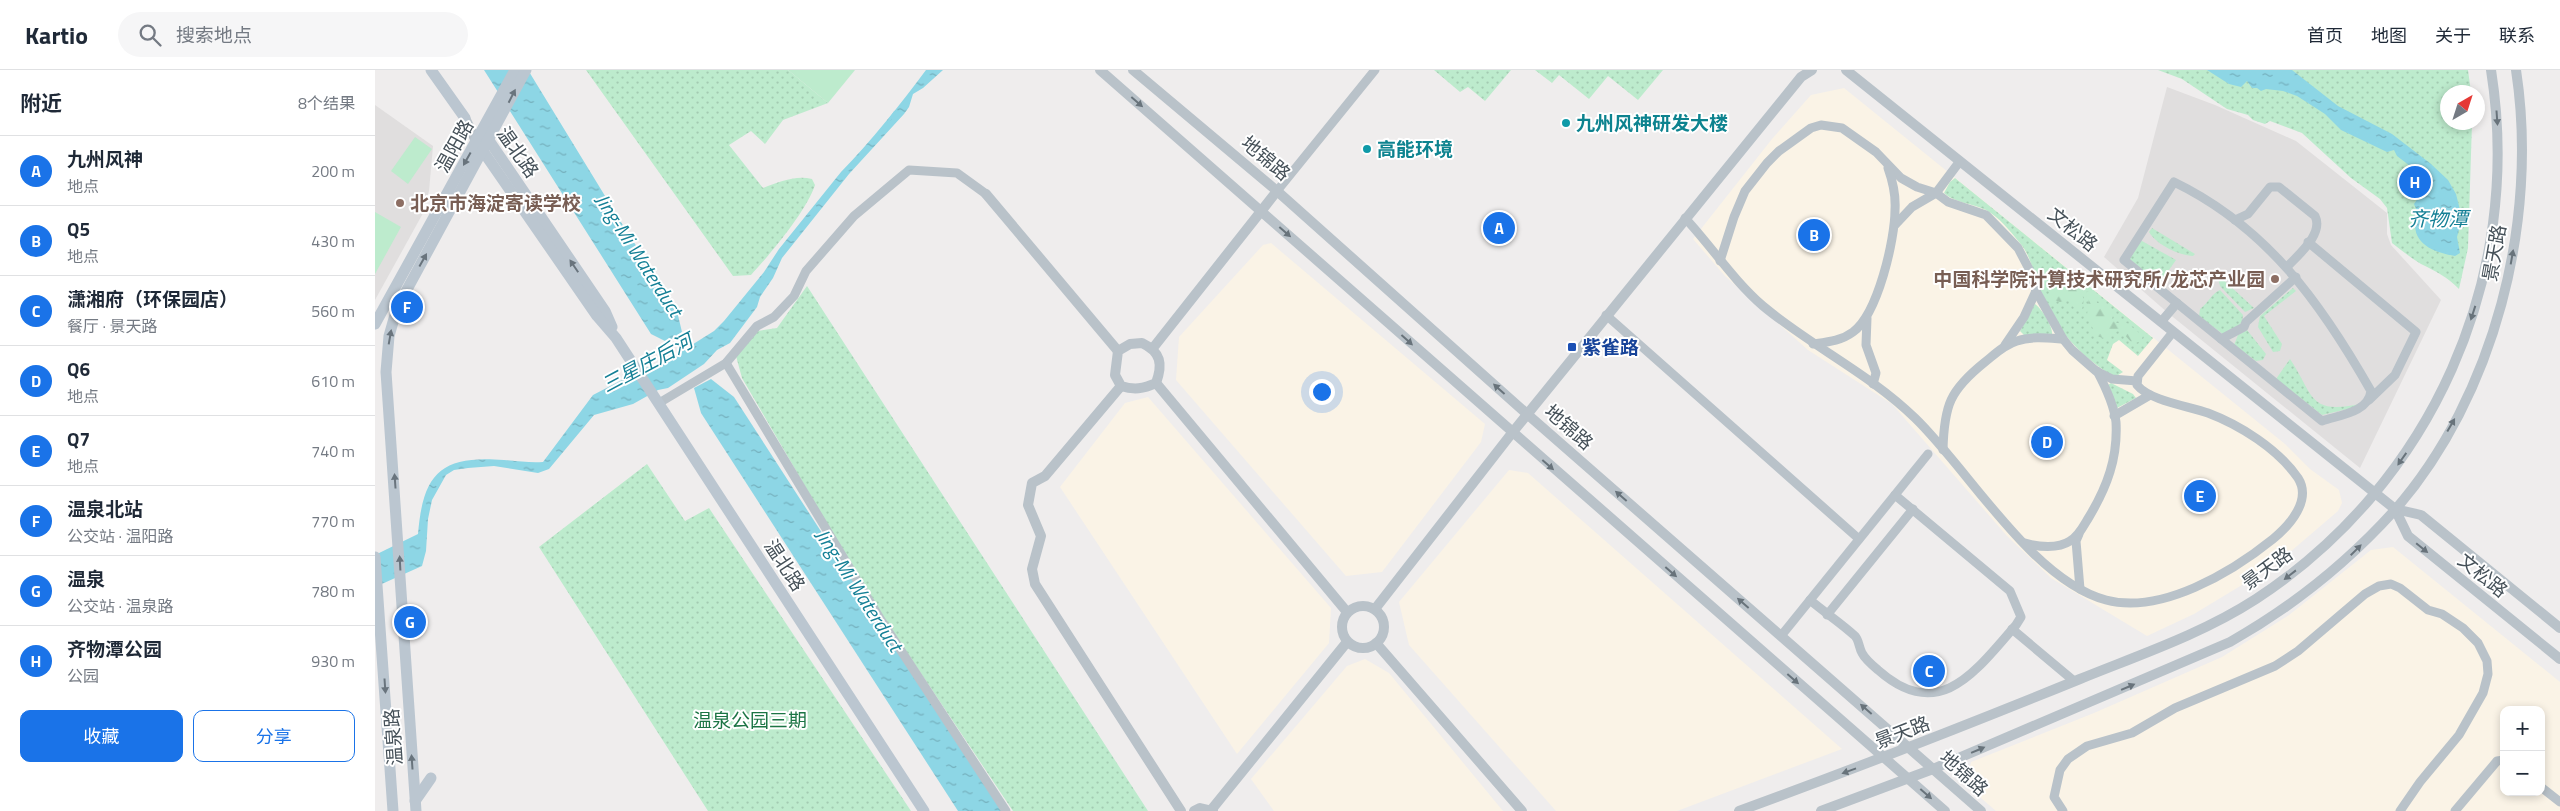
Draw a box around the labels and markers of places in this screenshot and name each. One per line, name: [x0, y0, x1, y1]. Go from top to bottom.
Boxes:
place label: 九州风神研发大楼: [1576, 108, 1728, 137]
marker: 九州风神研发大楼: [1560, 117, 1572, 129]
place label: 高能环境: [1377, 134, 1453, 163]
marker: 高能环境: [1361, 143, 1373, 155]
pin: H: [2399, 163, 2431, 201]
place label: 北京市海淀寄读学校: [410, 188, 581, 217]
marker: 北京市海淀寄读学校: [394, 197, 406, 209]
pin: A: [1483, 209, 1515, 247]
pin: B: [1798, 216, 1830, 254]
place label: 中国科学院计算技术研究所/龙芯产业园: [1933, 264, 2265, 293]
marker: 中国科学院计算技术研究所/龙芯产业园: [2269, 273, 2281, 285]
pin: F: [391, 288, 423, 326]
place label: 紫雀路: [1582, 332, 1639, 361]
marker: 紫雀路: [1566, 341, 1578, 353]
pin: D: [2031, 423, 2063, 461]
pin: E: [2184, 477, 2216, 515]
pin: G: [394, 603, 426, 641]
pin: C: [1913, 652, 1945, 690]

